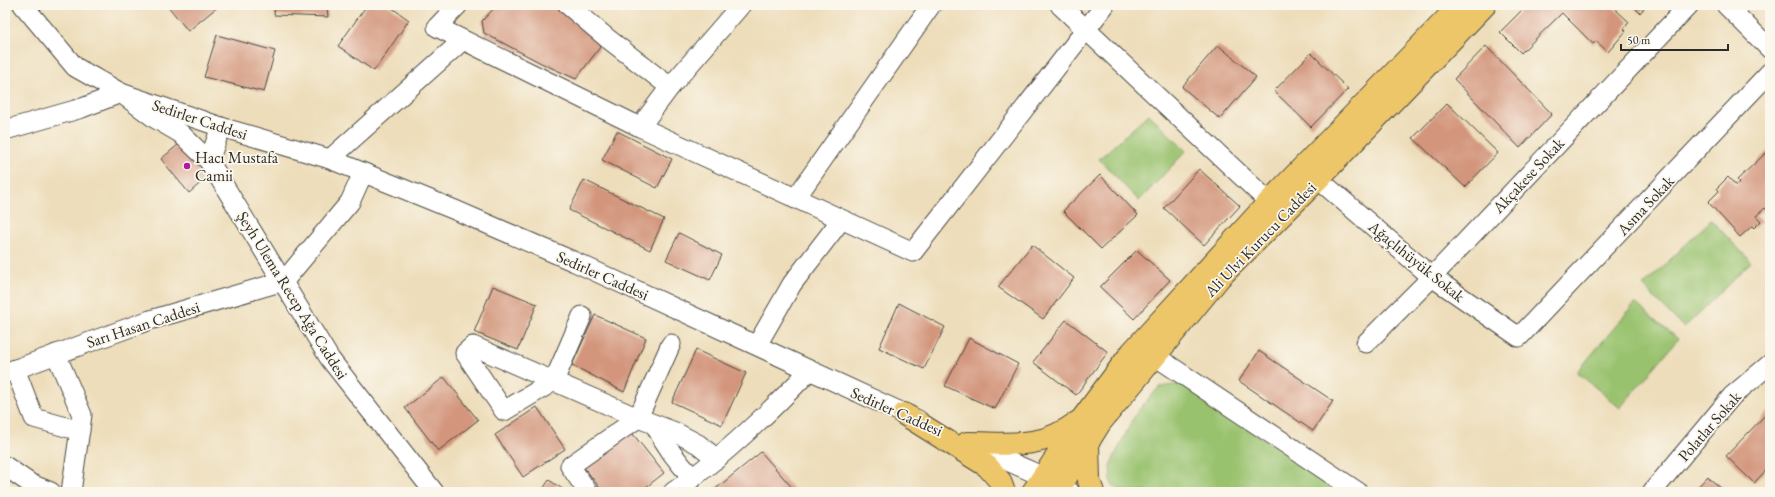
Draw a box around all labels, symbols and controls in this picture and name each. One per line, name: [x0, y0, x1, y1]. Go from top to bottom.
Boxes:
scale bar: [1621, 26, 1728, 52]
text: 50 m: [1627, 32, 1651, 48]
street label: Sedirler Caddesi: [150, 94, 250, 145]
street label: Akçakese Sokak: [1487, 133, 1569, 218]
place label: Hacı Mustafa Camii: [195, 147, 279, 186]
marker: Hacı Mustafa Camii: [182, 161, 192, 171]
street label: Asma Sokak: [1611, 170, 1679, 241]
street label: Ali Ulvi Kurucu Caddesi: [1199, 177, 1321, 302]
street label: Şeyh Ulema Recep Ağa Caddesi: [232, 207, 353, 383]
street label: Ağaçlıhüyük Sokak: [1363, 215, 1470, 307]
street label: Sedirler Caddesi: [553, 246, 652, 305]
street label: Sarı Hasan Caddesi: [84, 296, 203, 353]
street label: Sedirler Caddesi: [847, 382, 946, 441]
street label: Polatlar Sokak: [1673, 387, 1746, 466]

